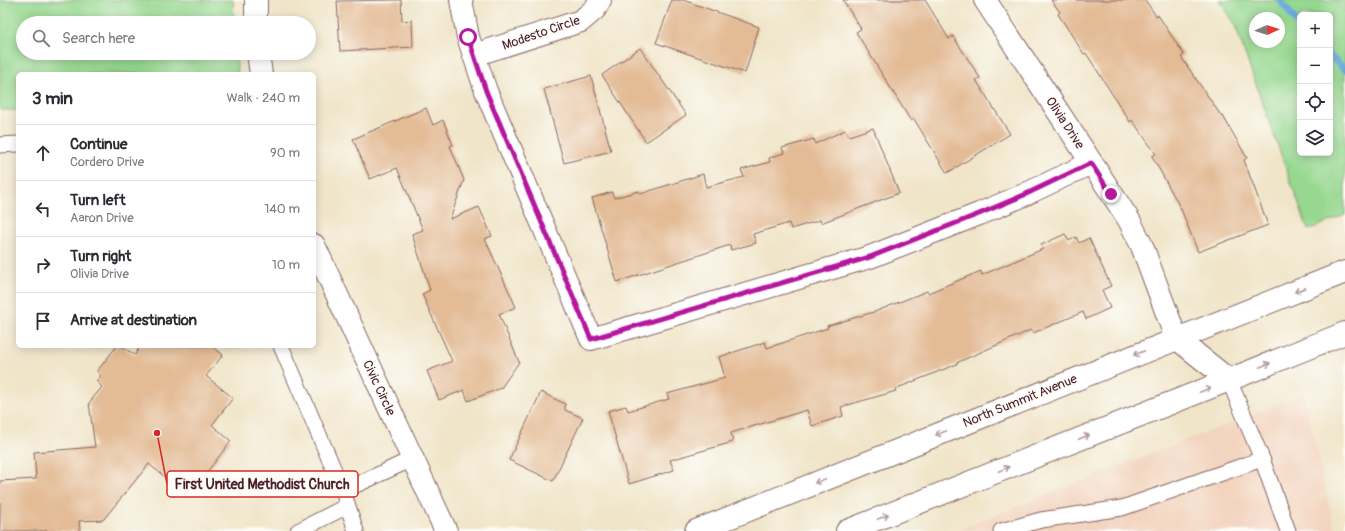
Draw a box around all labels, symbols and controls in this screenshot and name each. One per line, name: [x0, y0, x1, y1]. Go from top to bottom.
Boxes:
street label: Modesto Circle: [500, 12, 583, 54]
north arrow: [1249, 12, 1285, 48]
map controls: [1297, 12, 1333, 156]
button: +: [1297, 12, 1333, 48]
search box: [16, 16, 316, 60]
icon: search: [30, 27, 52, 49]
route start: [459, 28, 477, 46]
text: Search here: [62, 29, 135, 48]
button: −: [1297, 48, 1333, 84]
button: locate: [1297, 84, 1333, 120]
text: 3 min: [32, 88, 73, 109]
text: Walk · 240 m: [226, 90, 300, 106]
street label: Olivia Drive: [1042, 94, 1088, 153]
button: layers: [1297, 120, 1333, 156]
text: Continue: [70, 135, 128, 154]
icon: ahead: [32, 142, 54, 164]
text: 90 m: [270, 145, 300, 161]
text: Cordero Drive: [70, 154, 144, 170]
route end: [1102, 185, 1120, 203]
text: Turn left: [70, 191, 126, 210]
icon: left: [32, 198, 54, 220]
text: 140 m: [264, 201, 300, 217]
text: Aaron Drive: [70, 210, 134, 226]
text: Turn right: [70, 247, 131, 266]
icon: right: [32, 254, 54, 276]
text: 10 m: [272, 257, 300, 273]
text: Olivia Drive: [70, 266, 129, 282]
one-way arrow: [1294, 286, 1306, 294]
icon: arrive: [32, 310, 54, 332]
text: Arrive at destination: [70, 311, 197, 330]
one-way arrow: [1134, 349, 1146, 357]
street label: Civic Circle: [359, 358, 399, 419]
one-way arrow: [1259, 361, 1271, 368]
street label: North Summit Avenue: [961, 371, 1080, 431]
one-way arrow: [1199, 385, 1211, 393]
one-way arrow: [935, 429, 947, 437]
one-way arrow: [1078, 433, 1090, 440]
one-way arrow: [997, 464, 1009, 472]
callout: First United Methodist Church: [167, 471, 358, 497]
text: First United Methodist Church: [175, 476, 350, 493]
one-way arrow: [815, 478, 827, 485]
one-way arrow: [876, 512, 888, 520]

